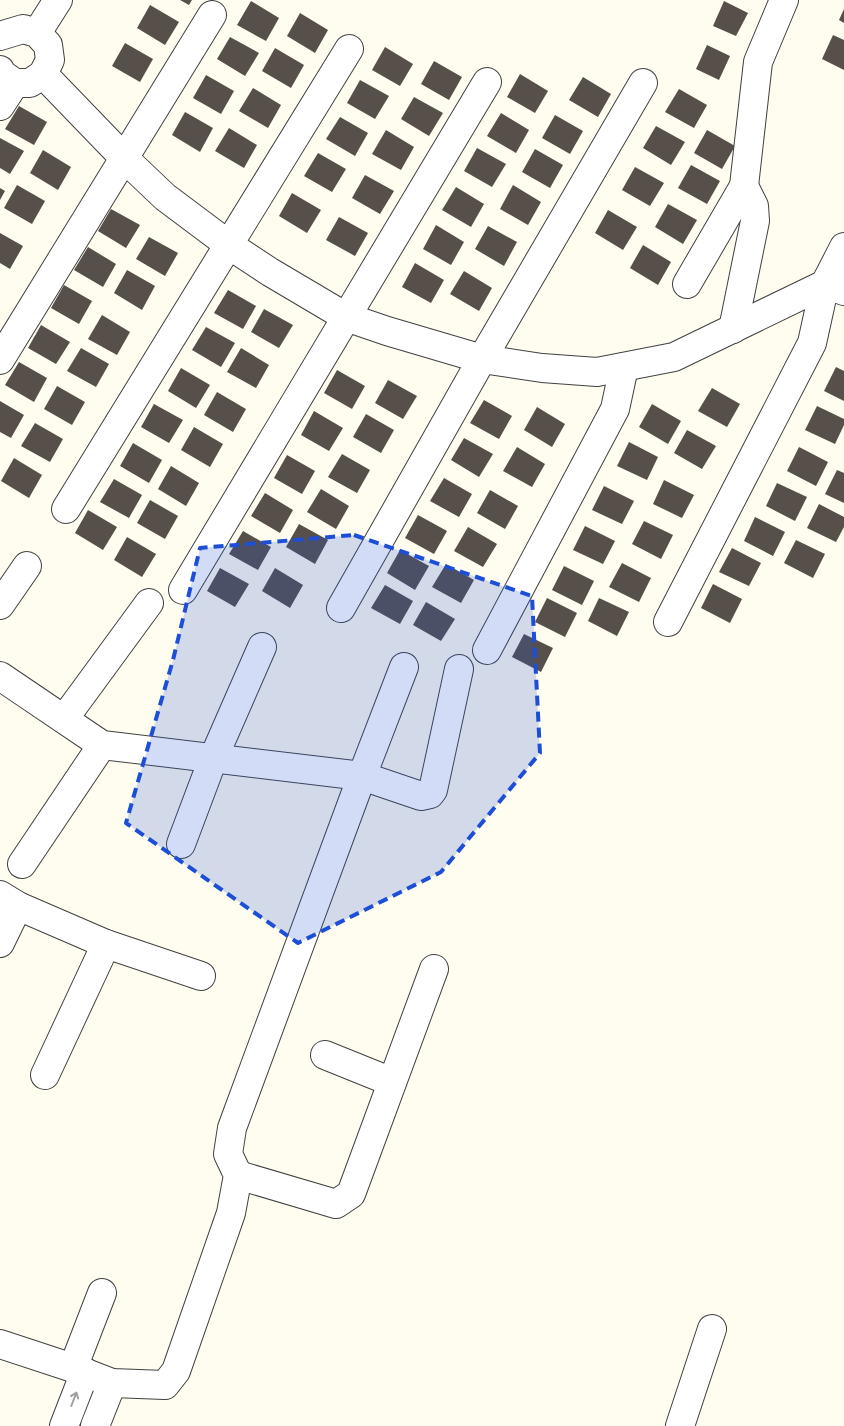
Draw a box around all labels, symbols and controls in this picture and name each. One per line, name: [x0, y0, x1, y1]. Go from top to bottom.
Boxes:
one-way arrow: [70, 1392, 79, 1407]

